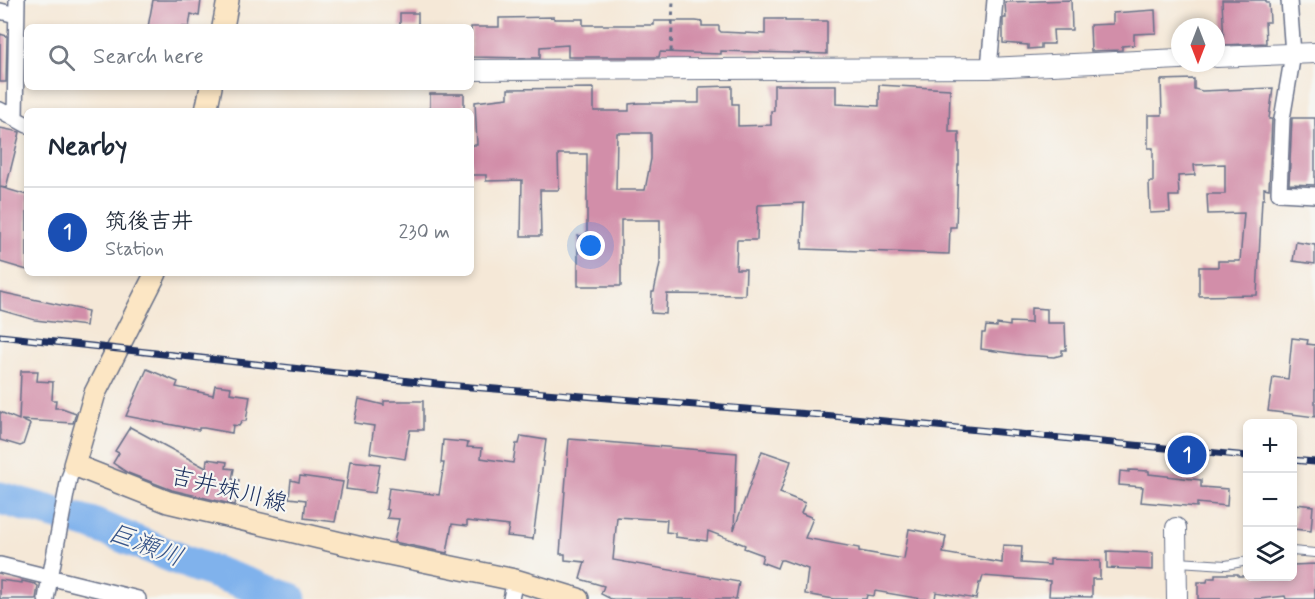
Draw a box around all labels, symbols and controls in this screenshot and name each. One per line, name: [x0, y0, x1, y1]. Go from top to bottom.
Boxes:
north arrow: [1171, 18, 1225, 72]
search box: [24, 24, 474, 90]
icon: search: [45, 41, 78, 74]
text: Search here: [93, 43, 204, 71]
text: Nearby: [48, 130, 127, 164]
text: 筑後吉井: [105, 208, 193, 236]
text: 1: [63, 219, 72, 246]
text: 230 m: [398, 219, 450, 246]
your location: [576, 231, 605, 260]
text: Station: [105, 236, 164, 263]
map controls: [1243, 419, 1297, 581]
button: +: [1243, 419, 1297, 473]
pin: 1: [1168, 432, 1206, 478]
street label: 吉井妹川線: [167, 461, 291, 520]
button: −: [1243, 473, 1297, 527]
water label: 巨瀬川: [103, 516, 188, 576]
button: layers: [1243, 527, 1297, 581]

